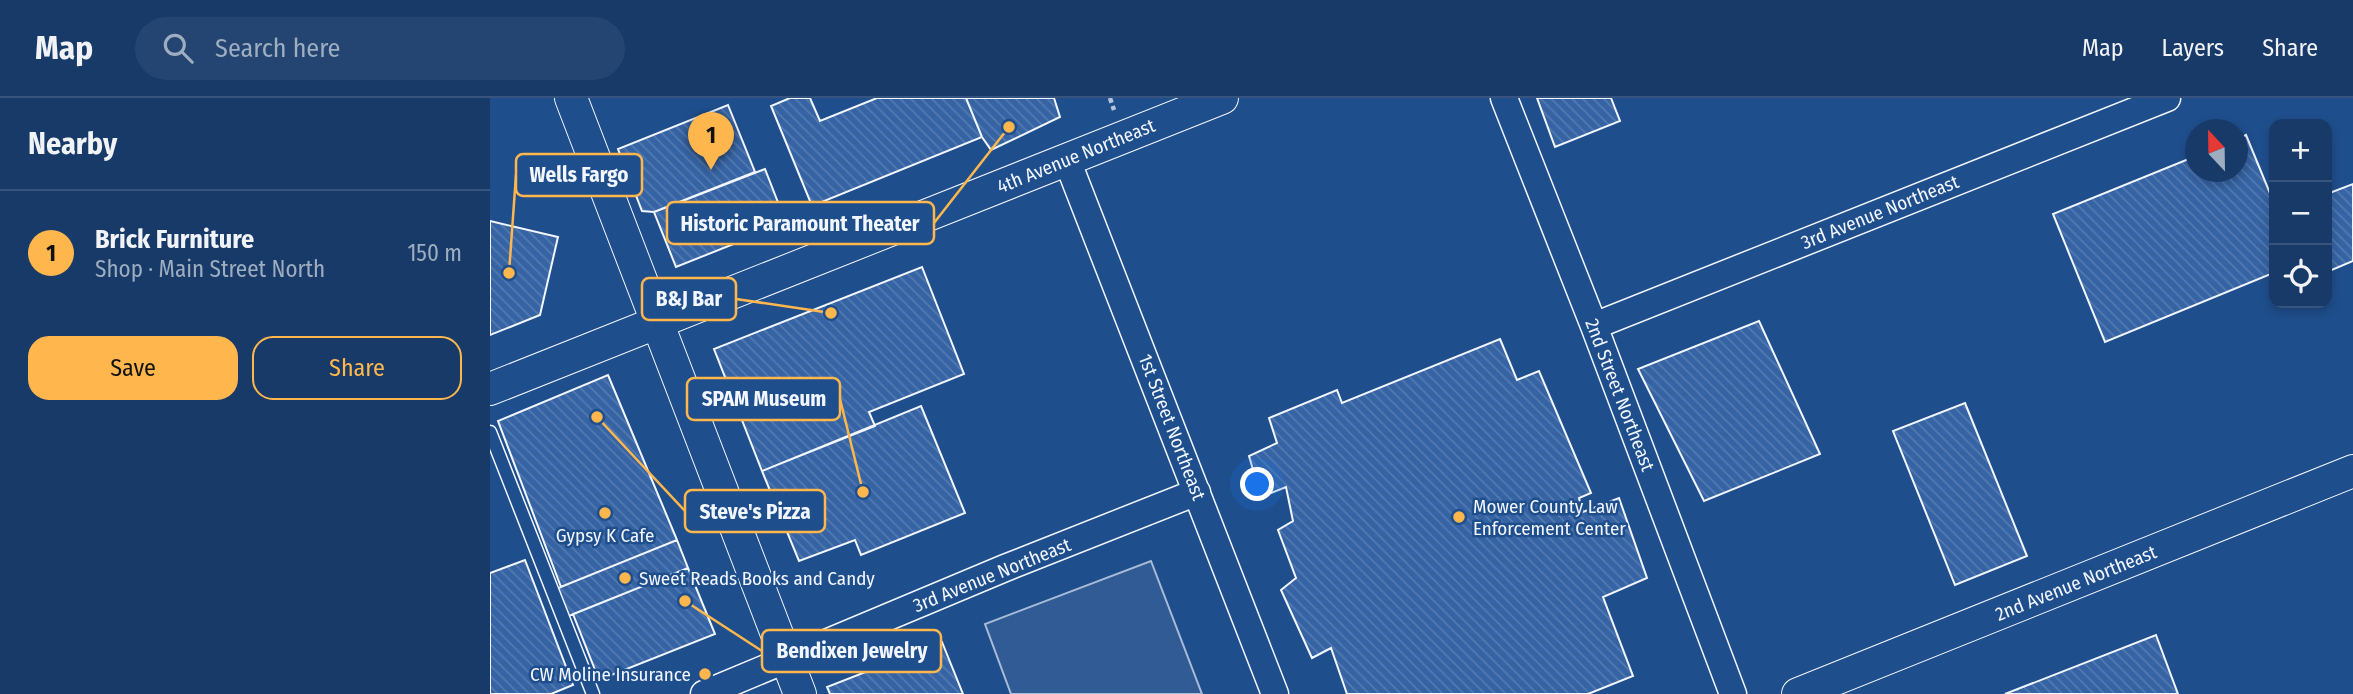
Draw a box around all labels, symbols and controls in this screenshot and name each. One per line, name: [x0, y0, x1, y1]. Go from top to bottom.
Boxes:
search box: [135, 17, 625, 80]
text: Map: [35, 28, 93, 68]
icon: search: [159, 29, 197, 67]
text: Search here: [215, 33, 340, 64]
text: Map: [2082, 34, 2124, 62]
text: Layers: [2162, 34, 2224, 62]
text: Share: [2262, 34, 2318, 62]
pin: 1: [688, 112, 734, 170]
street label: 4th Avenue Northeast: [994, 113, 1159, 198]
north arrow: [2185, 119, 2248, 182]
map controls: [2269, 119, 2332, 308]
button: +: [2269, 119, 2332, 182]
text: Nearby: [28, 126, 117, 162]
callout: Wells Fargo: [516, 154, 642, 196]
text: Wells Fargo: [530, 162, 628, 188]
street label: 3rd Avenue Northeast: [1798, 170, 1963, 254]
button: −: [2269, 182, 2332, 245]
callout: Historic Paramount Theater: [667, 202, 934, 244]
text: Historic Paramount Theater: [680, 211, 920, 237]
text: Brick Furniture: [95, 224, 254, 255]
text: 1: [46, 239, 56, 267]
text: 150 m: [407, 239, 462, 267]
button: locate: [2269, 245, 2332, 308]
text: Shop · Main Street North: [95, 255, 325, 283]
callout: B&J Bar: [642, 278, 736, 320]
text: B&J Bar: [656, 286, 722, 312]
street label: 2nd Street Northeast: [1580, 316, 1660, 475]
button: Save: [28, 336, 238, 400]
button: Share: [252, 336, 462, 400]
street label: 1st Street Northeast: [1134, 351, 1211, 504]
callout: SPAM Museum: [687, 378, 840, 420]
text: SPAM Museum: [702, 386, 826, 412]
your location: [1240, 467, 1274, 501]
callout: Steve's Pizza: [685, 490, 825, 532]
place label: Mower County Law Enforcement Center: [1473, 495, 1626, 540]
text: Steve's Pizza: [699, 499, 811, 525]
marker: Gypsy K Cafe: [597, 505, 613, 521]
marker: Mower County Law Enforcement Center: [1451, 509, 1467, 525]
place label: Gypsy K Cafe: [556, 524, 654, 547]
street label: 3rd Avenue Northeast: [910, 533, 1075, 617]
street label: 2nd Avenue Northeast: [1992, 540, 2161, 626]
place label: Sweet Reads Books and Candy: [639, 567, 875, 590]
marker: Sweet Reads Books and Candy: [617, 570, 633, 586]
callout: Bendixen Jewelry: [762, 630, 941, 672]
text: Bendixen Jewelry: [776, 638, 929, 664]
place label: CW Moline Insurance: [530, 663, 691, 686]
marker: CW Moline Insurance: [697, 666, 713, 682]

